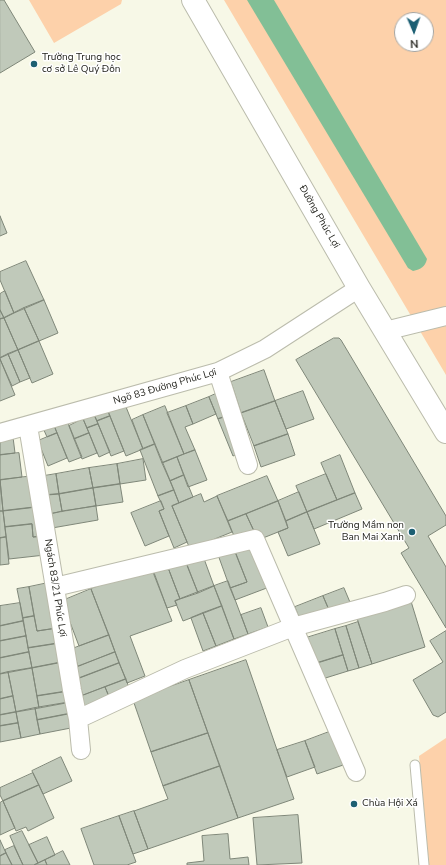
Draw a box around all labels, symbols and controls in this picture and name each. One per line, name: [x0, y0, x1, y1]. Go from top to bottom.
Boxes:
north arrow: [394, 12, 434, 52]
text: N: [410, 36, 419, 51]
place label: Trường Trung học cơ sở Lê Quý Đôn: [42, 52, 121, 76]
marker: Trường Trung học cơ sở Lê Quý Đôn: [29, 59, 39, 69]
street label: Đường Phúc Lợi: [296, 183, 342, 251]
street label: Ngõ 83 Đường Phúc Lợi: [112, 367, 218, 407]
place label: Trường Mầm non Ban Mai Xanh: [328, 520, 404, 544]
marker: Trường Mầm non Ban Mai Xanh: [407, 527, 417, 537]
street label: Ngách 83/21 Phúc Lợi: [41, 538, 69, 638]
place label: Chùa Hội Xá: [362, 798, 418, 810]
marker: Chùa Hội Xá: [349, 799, 359, 809]

